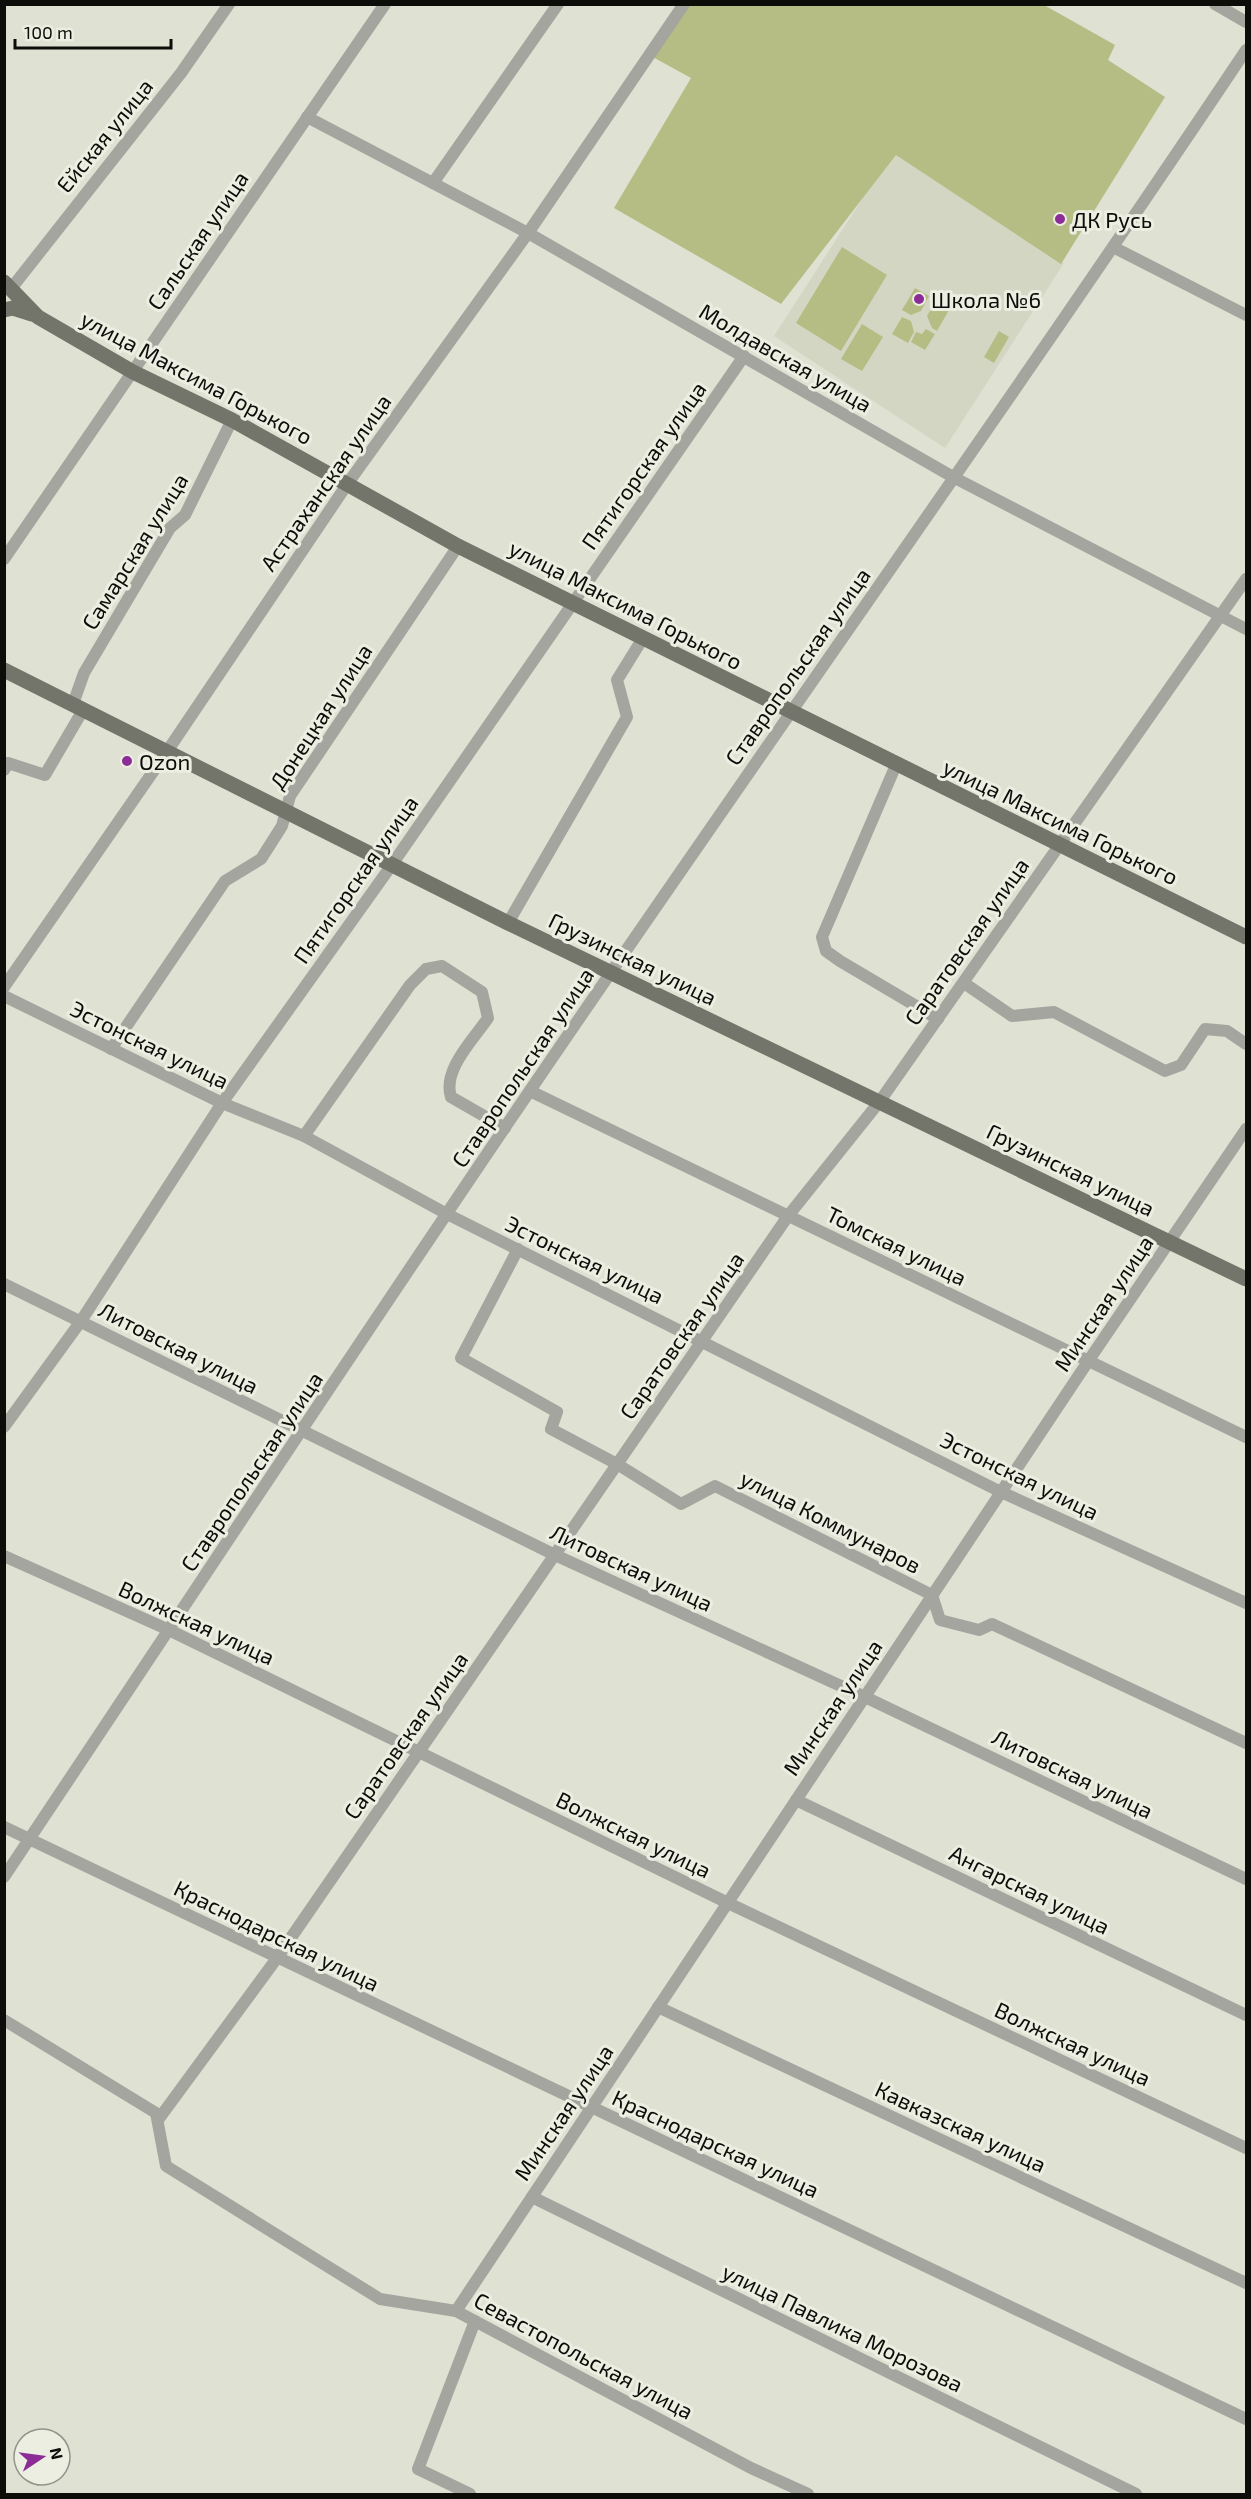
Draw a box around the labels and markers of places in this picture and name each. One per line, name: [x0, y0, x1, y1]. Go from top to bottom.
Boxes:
place label: ДК Русь: [1072, 206, 1152, 233]
marker: ДК Русь: [1053, 212, 1067, 226]
place label: Школа №6: [931, 286, 1041, 312]
marker: Школа №6: [912, 292, 926, 306]
place label: Ozon: [139, 748, 190, 774]
marker: Ozon: [120, 754, 134, 768]

